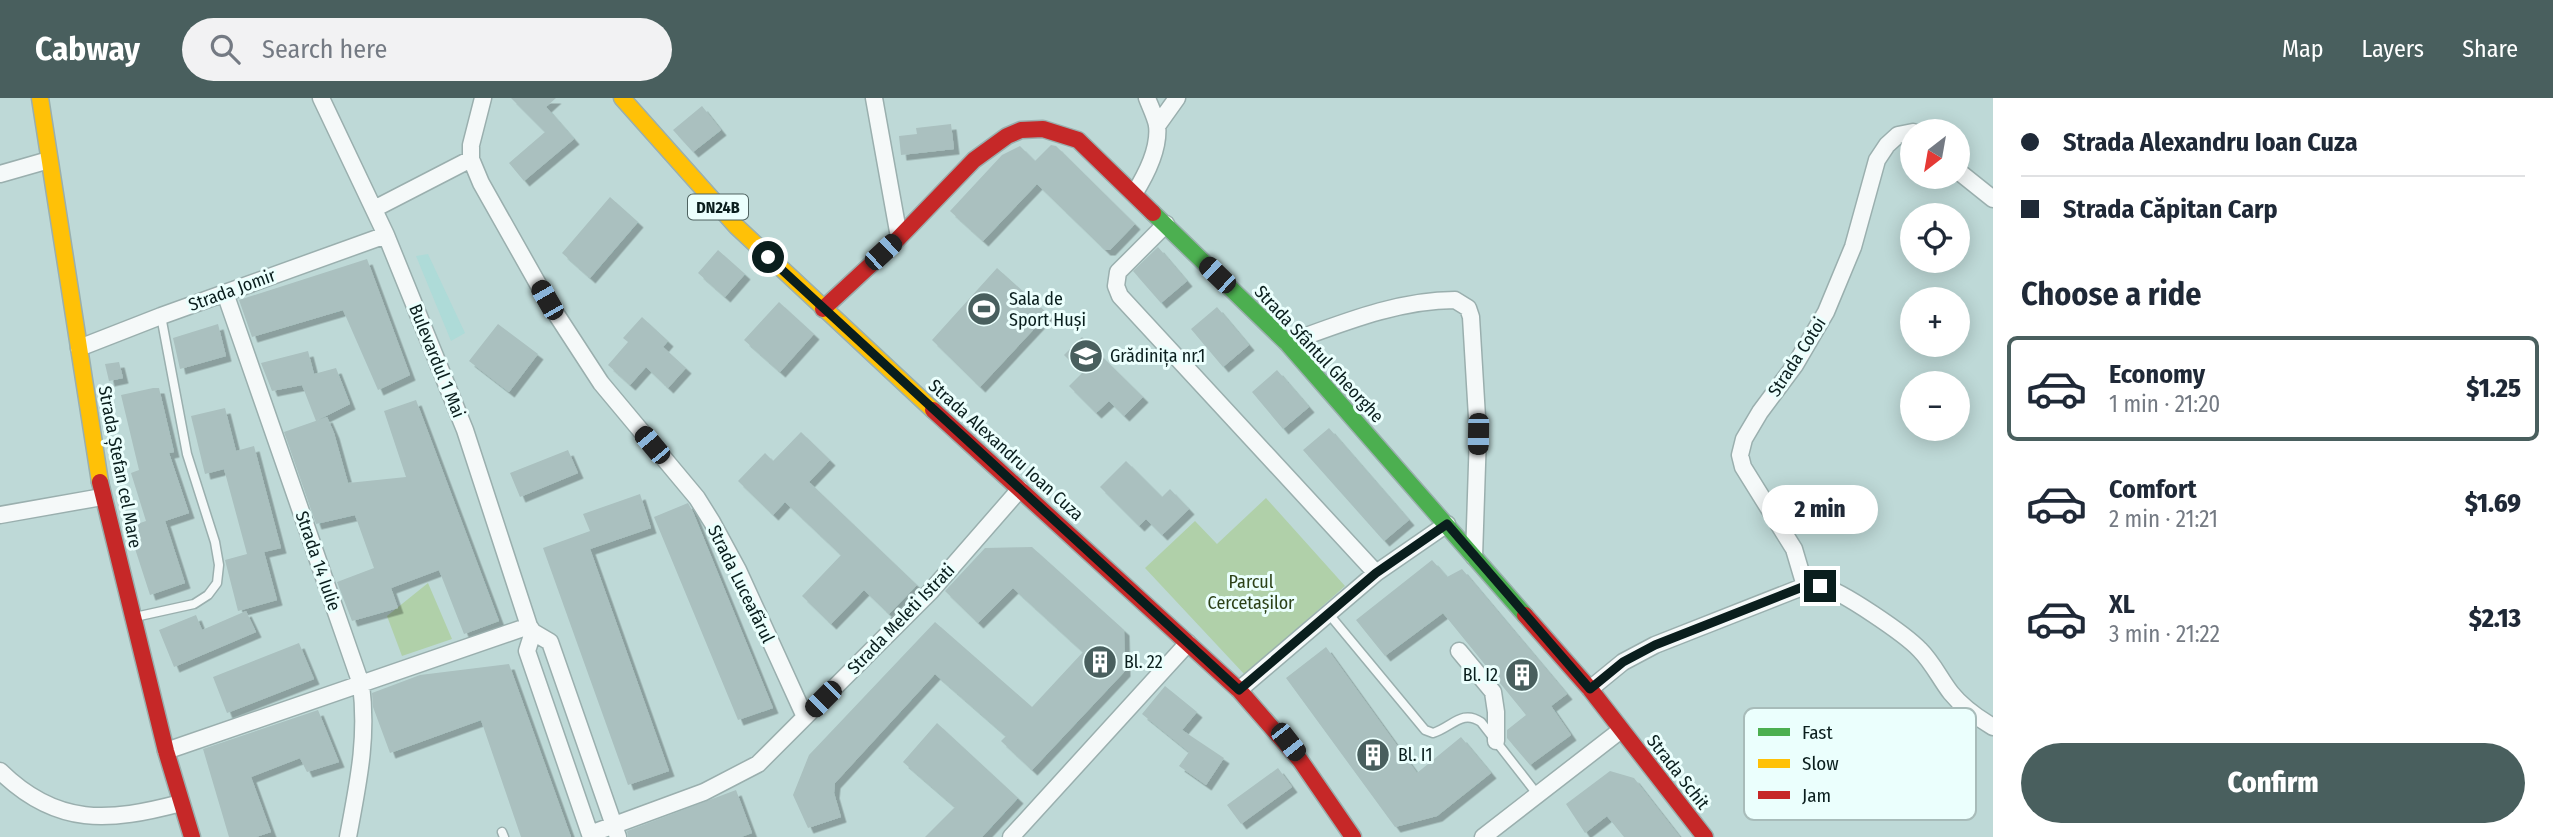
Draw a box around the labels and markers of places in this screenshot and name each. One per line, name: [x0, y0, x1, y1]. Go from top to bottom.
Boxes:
place label: Sala de Sport Huși: [1009, 288, 1086, 331]
sports icon: Sala de Sport Huși: [965, 290, 1003, 328]
school or university icon: Grădinița nr.1: [1067, 337, 1105, 375]
place label: Grădinița nr.1: [1110, 345, 1205, 367]
building icon: Bl. 22: [1081, 643, 1119, 681]
place label: Bl. 22: [1124, 651, 1163, 673]
building icon: Bl. I2: [1503, 656, 1541, 694]
place label: Bl. I2: [1463, 664, 1498, 686]
building icon: Bl. I1: [1354, 736, 1392, 774]
place label: Bl. I1: [1398, 744, 1432, 766]

